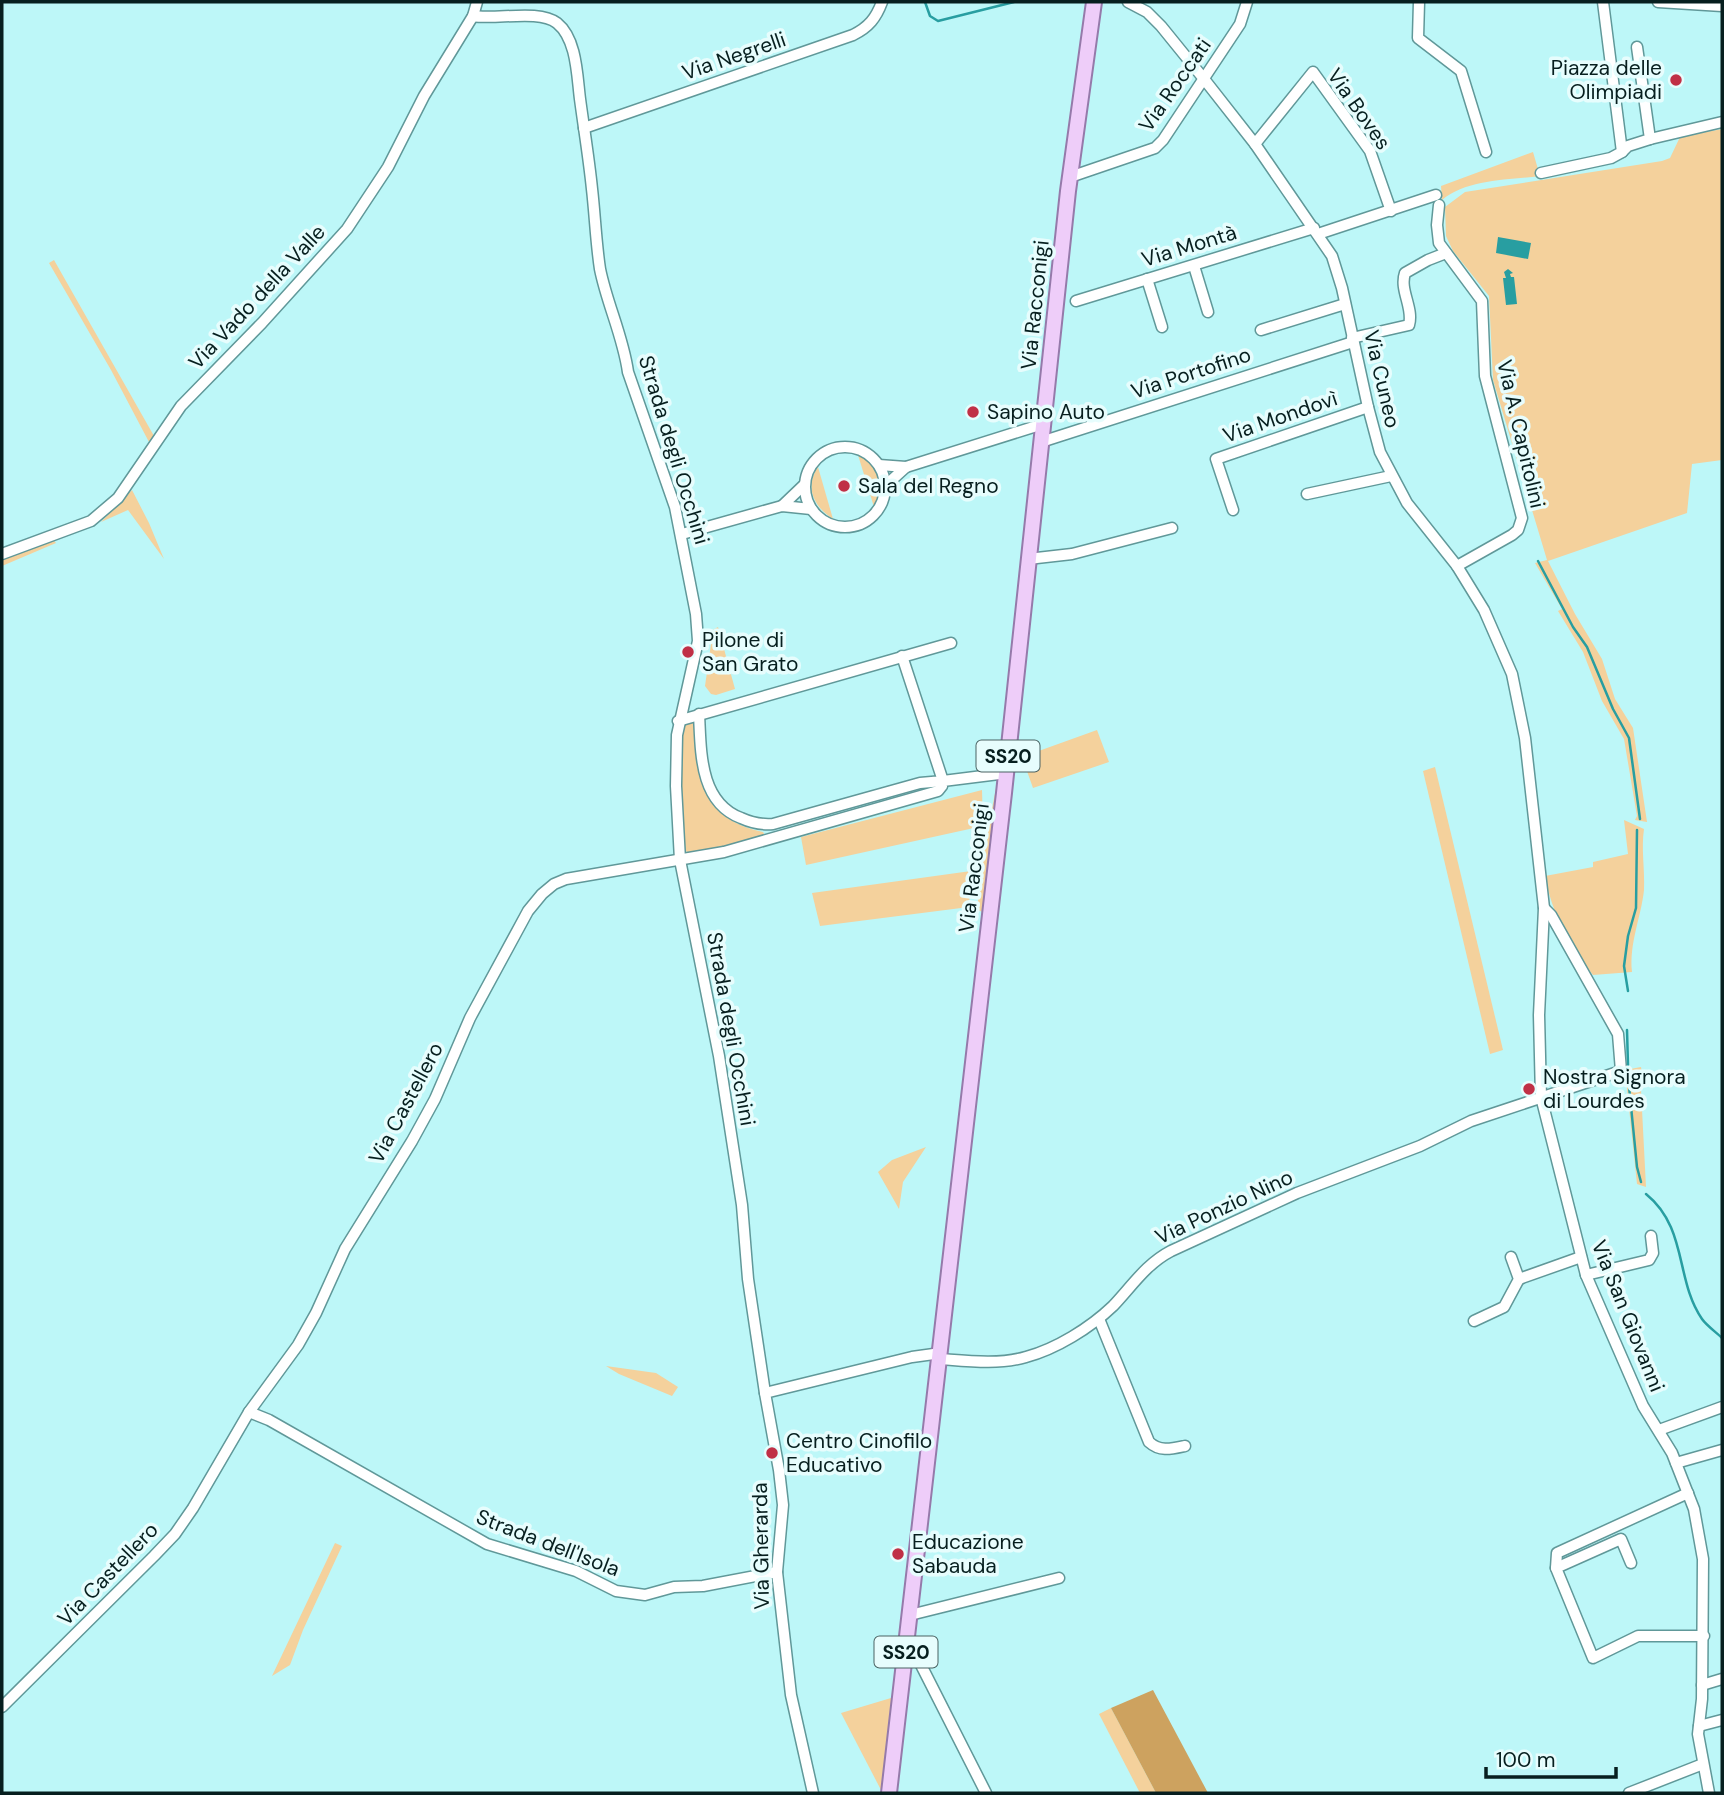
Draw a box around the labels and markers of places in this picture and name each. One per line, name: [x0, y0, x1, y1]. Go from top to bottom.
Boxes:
place label: Piazza delle Olimpiadi: [1551, 54, 1662, 106]
marker: Piazza delle Olimpiadi: [1668, 72, 1684, 88]
place label: Sapino Auto: [987, 398, 1105, 426]
marker: Sapino Auto: [965, 404, 981, 420]
place label: Sala del Regno: [858, 472, 999, 500]
marker: Sala del Regno: [836, 478, 852, 494]
place label: Pilone di San Grato: [702, 626, 798, 678]
marker: Pilone di San Grato: [680, 644, 696, 660]
place label: Nostra Signora di Lourdes: [1543, 1063, 1686, 1115]
marker: Nostra Signora di Lourdes: [1521, 1081, 1537, 1097]
place label: Centro Cinofilo Educativo: [786, 1427, 932, 1479]
marker: Centro Cinofilo Educativo: [764, 1445, 780, 1461]
place label: Educazione Sabauda: [912, 1528, 1024, 1580]
marker: Educazione Sabauda: [890, 1546, 906, 1562]

